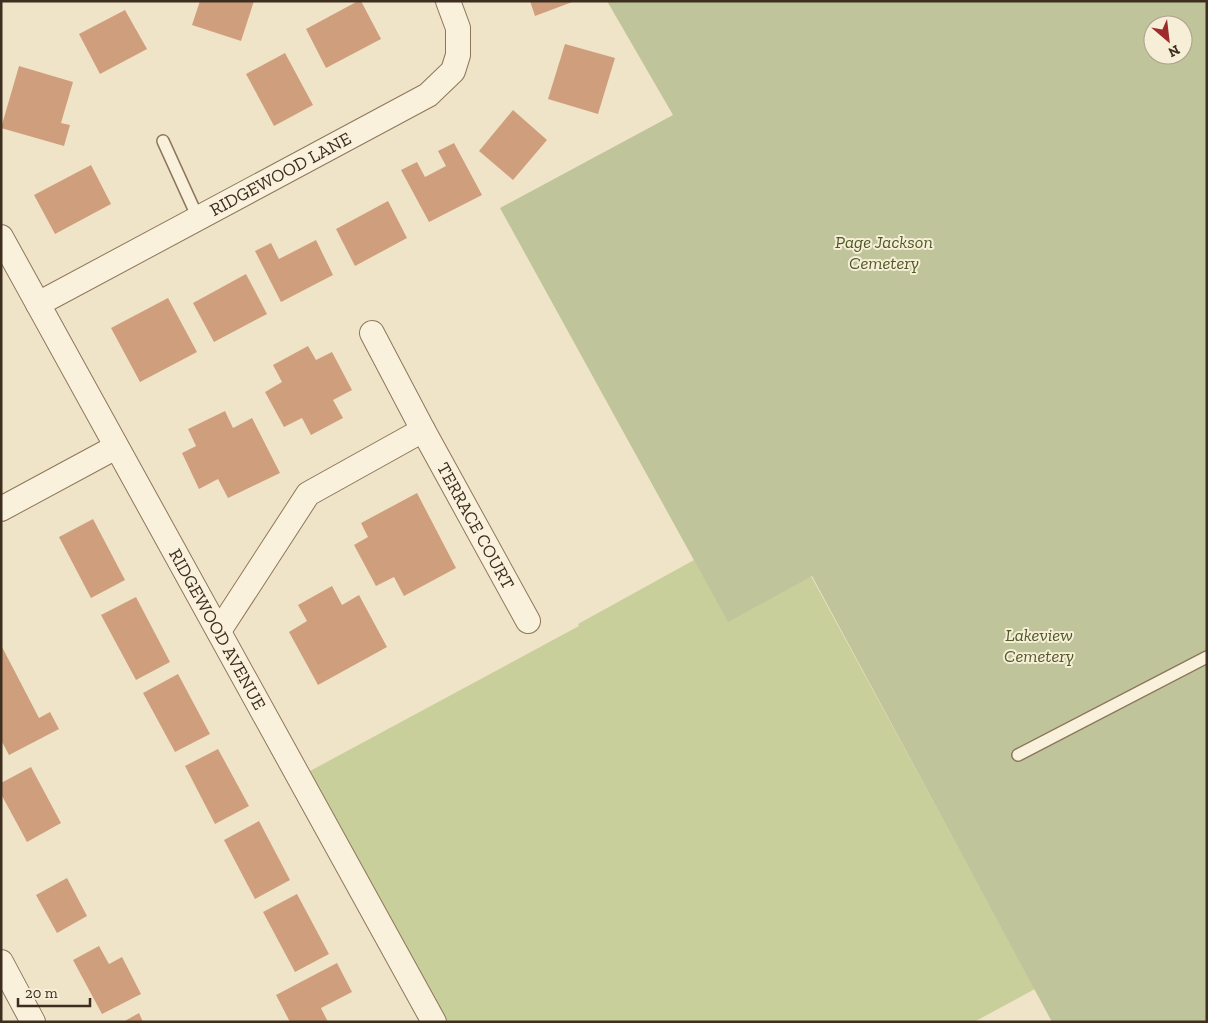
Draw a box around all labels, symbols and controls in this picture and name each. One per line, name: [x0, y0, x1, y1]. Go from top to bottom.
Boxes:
north arrow: [1143, 15, 1193, 65]
text: N: [1165, 41, 1183, 61]
street label: RIDGEWOOD LANE: [206, 127, 355, 221]
park label: Page Jackson Cemetery: [835, 231, 933, 274]
street label: TERRACE COURT: [432, 459, 519, 593]
street label: RIDGEWOOD AVENUE: [164, 545, 271, 714]
park label: Lakeview Cemetery: [1004, 624, 1074, 667]
scale bar: [18, 976, 90, 1008]
text: 20 m: [25, 984, 58, 1002]

